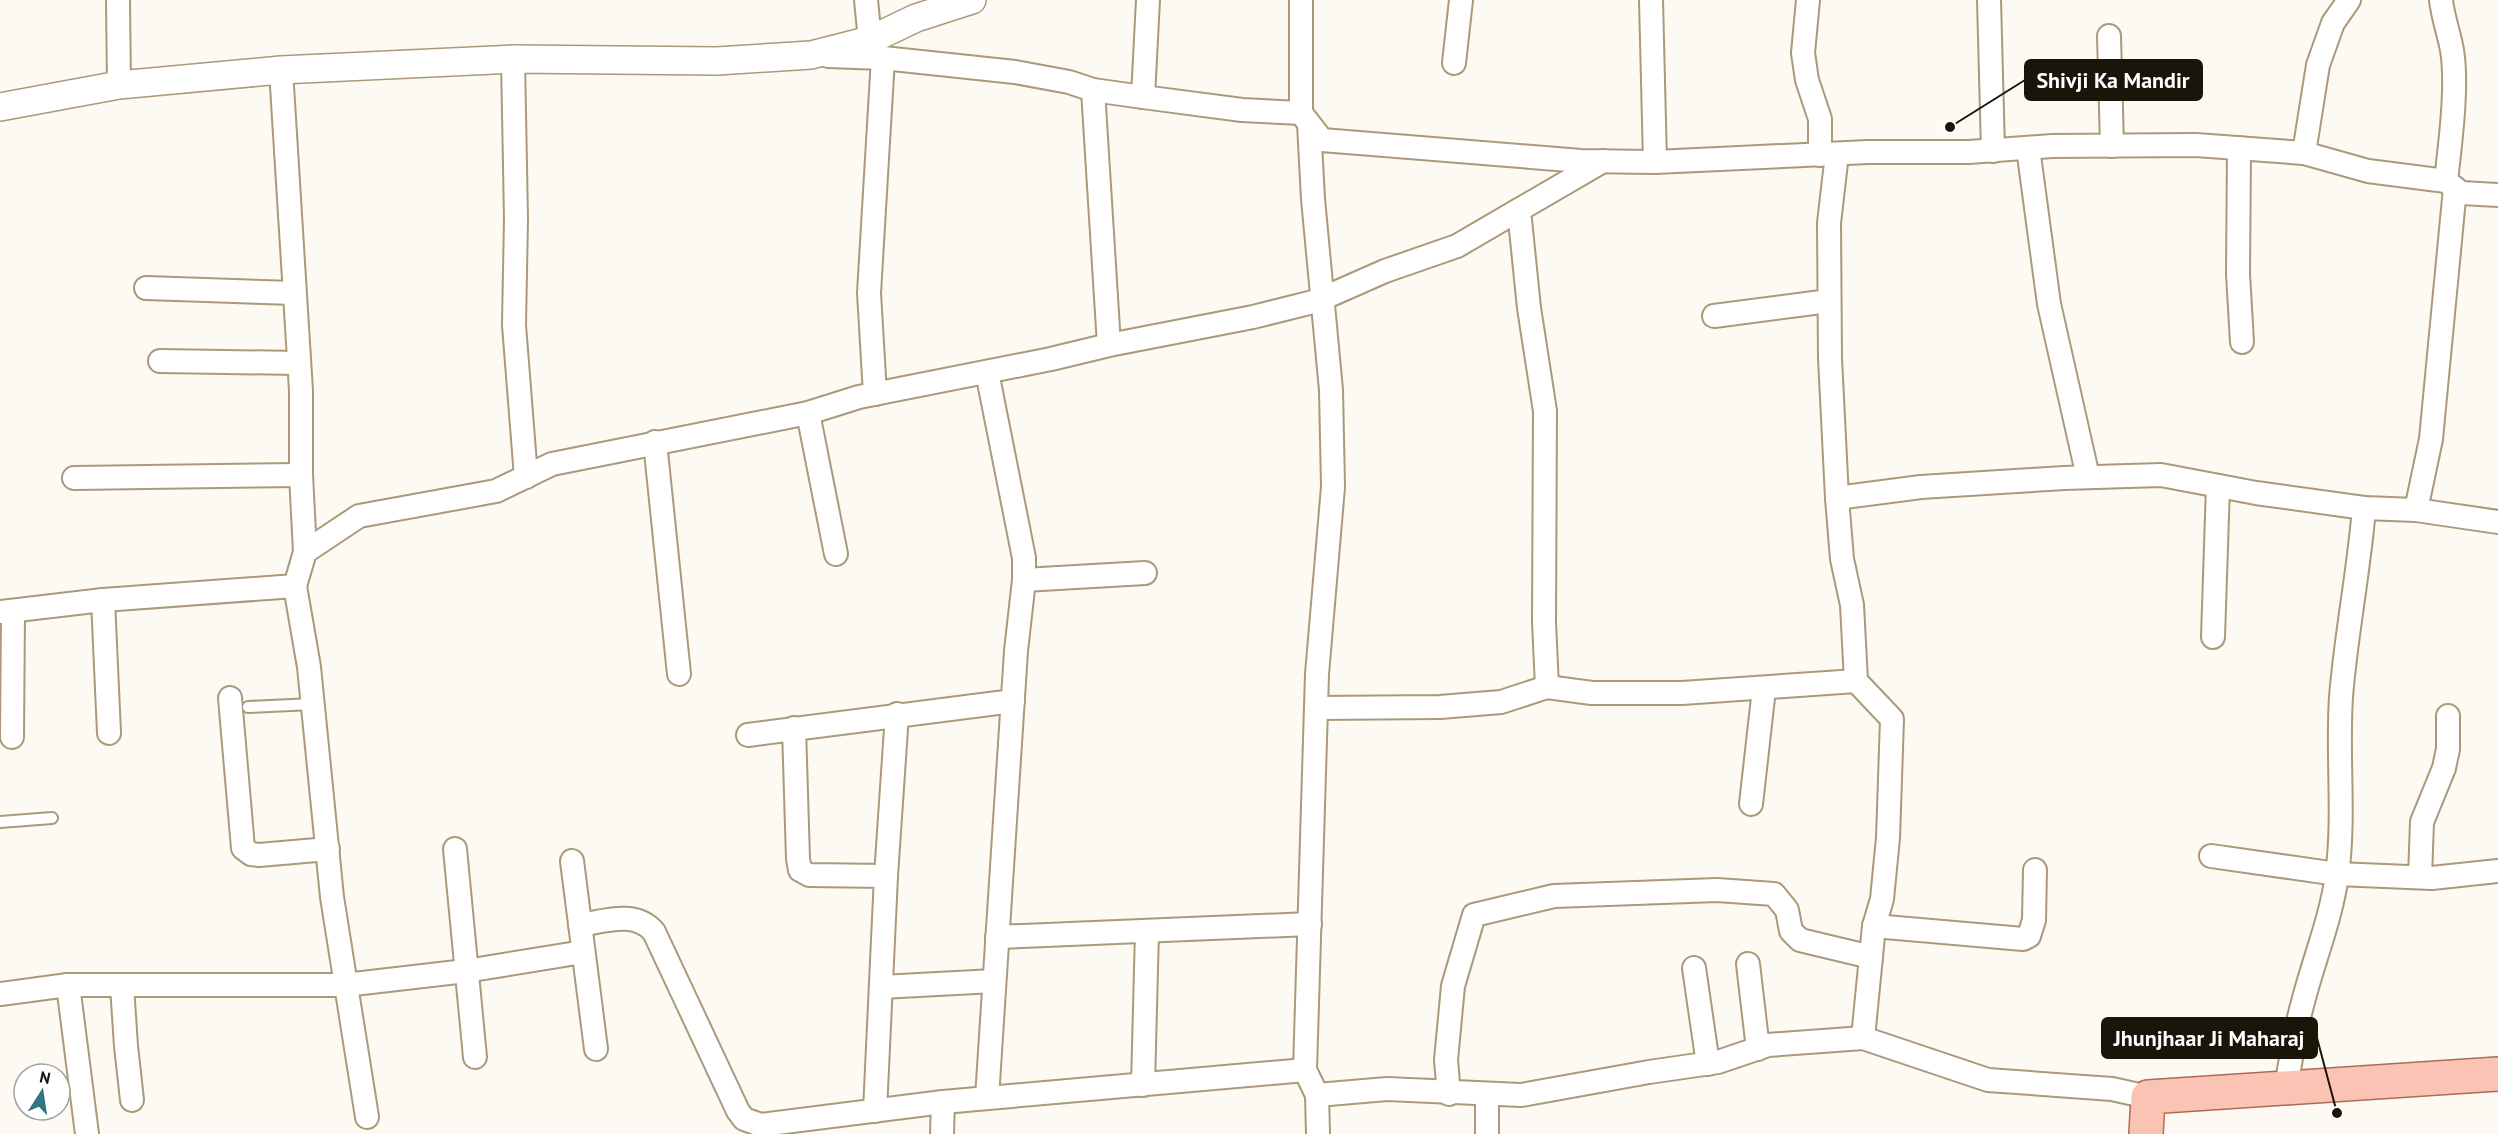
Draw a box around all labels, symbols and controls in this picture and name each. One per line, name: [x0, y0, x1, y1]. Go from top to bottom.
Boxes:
callout: Shivji Ka Mandir: [2025, 60, 2202, 100]
text: Shivji Ka Mandir: [2036, 66, 2190, 94]
callout: Jhunjhaar Ji Maharaj: [2102, 1018, 2317, 1058]
text: Jhunjhaar Ji Maharaj: [2113, 1024, 2304, 1052]
north arrow: [12, 1062, 72, 1122]
text: N: [38, 1066, 52, 1088]

